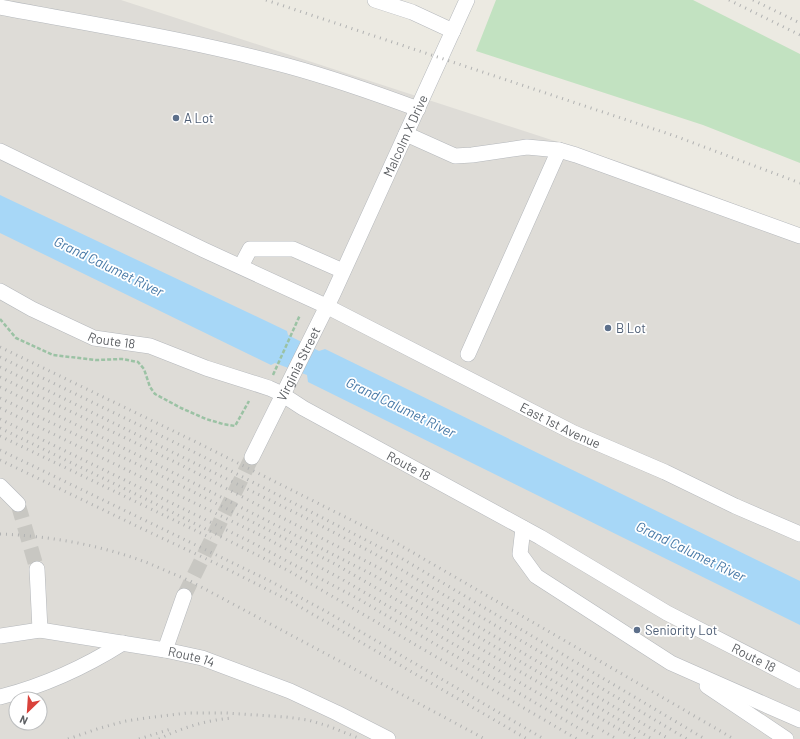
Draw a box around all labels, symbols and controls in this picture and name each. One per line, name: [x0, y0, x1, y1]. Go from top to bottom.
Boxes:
street label: Malcolm X Drive: [380, 92, 431, 179]
place label: A Lot: [184, 110, 214, 126]
marker: A Lot: [171, 113, 181, 123]
water label: Grand Calumet River: [51, 232, 168, 300]
place label: B Lot: [616, 320, 646, 336]
marker: B Lot: [603, 323, 613, 333]
street label: Virginia Street: [273, 324, 323, 404]
street label: Route 18: [85, 328, 136, 352]
water label: Grand Calumet River: [343, 373, 460, 441]
street label: East 1st Avenue: [517, 399, 603, 451]
street label: Route 18: [384, 447, 433, 484]
water label: Grand Calumet River: [633, 517, 750, 585]
place label: Seniority Lot: [645, 622, 717, 638]
marker: Seniority Lot: [632, 625, 642, 635]
street label: Route 18: [729, 640, 779, 675]
street label: Route 14: [167, 643, 217, 670]
north arrow: [8, 691, 48, 731]
text: N: [17, 713, 30, 728]

